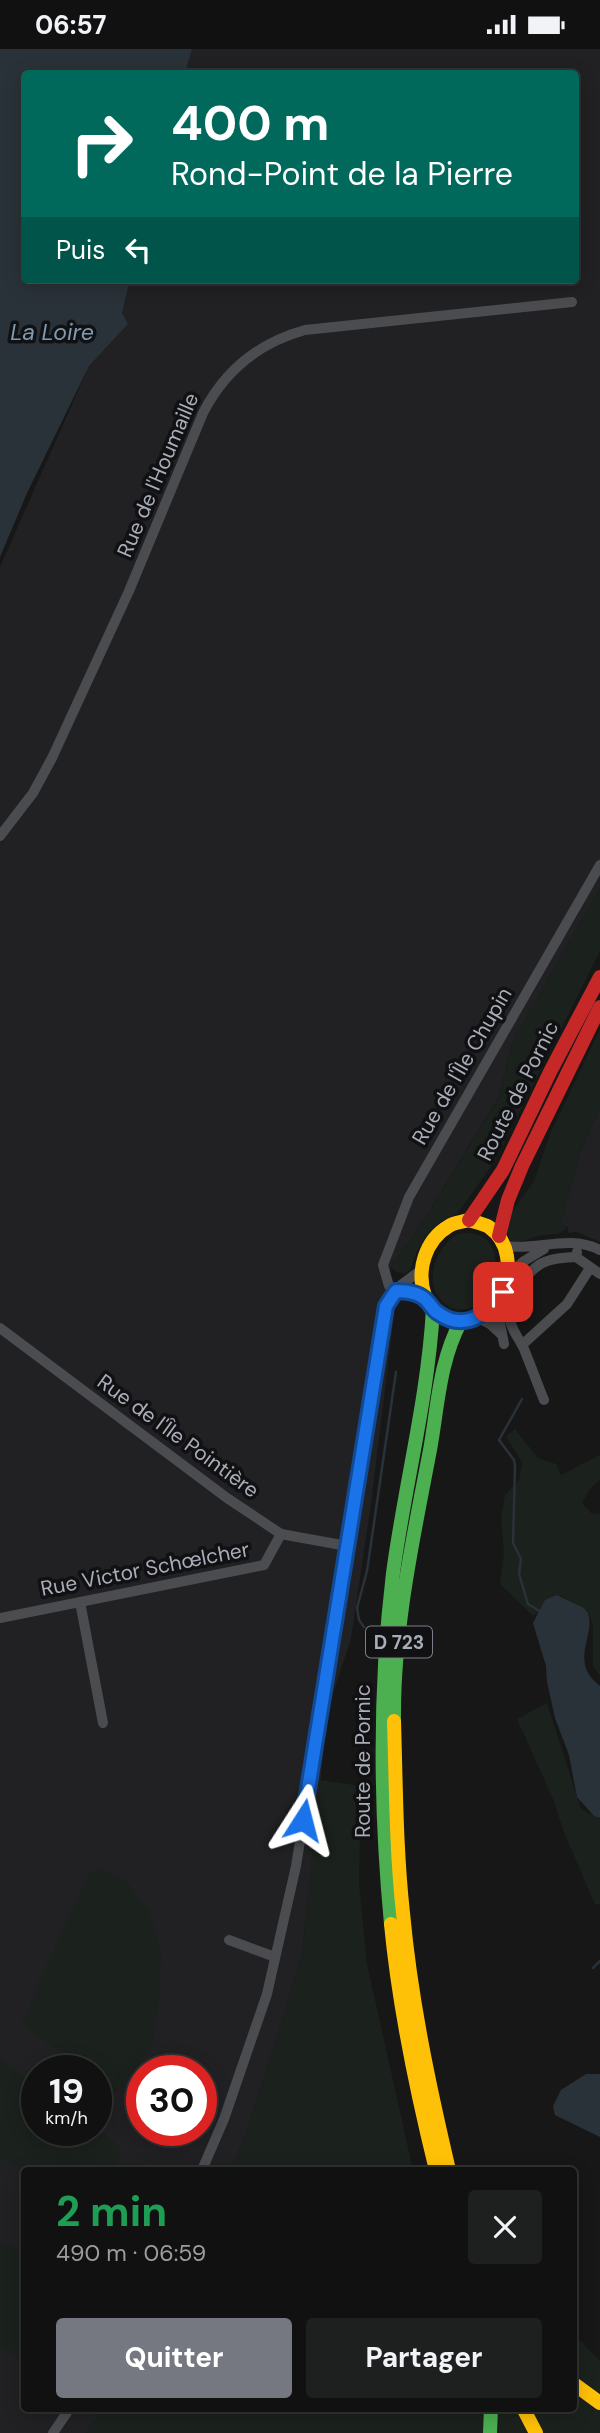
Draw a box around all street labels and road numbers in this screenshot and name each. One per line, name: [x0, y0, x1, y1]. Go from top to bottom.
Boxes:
street label: Rue de l'Houmaille: [111, 388, 205, 561]
street label: Rue de l'Île Chupin: [406, 982, 518, 1150]
street label: Route de Pornic: [471, 1016, 565, 1166]
street label: Rue de l'Île Pointière: [92, 1368, 265, 1504]
street label: Rue Victor Schœlcher: [38, 1535, 252, 1603]
road number: D 723: [366, 1627, 432, 1658]
street label: Route de Pornic: [349, 1684, 377, 1838]

